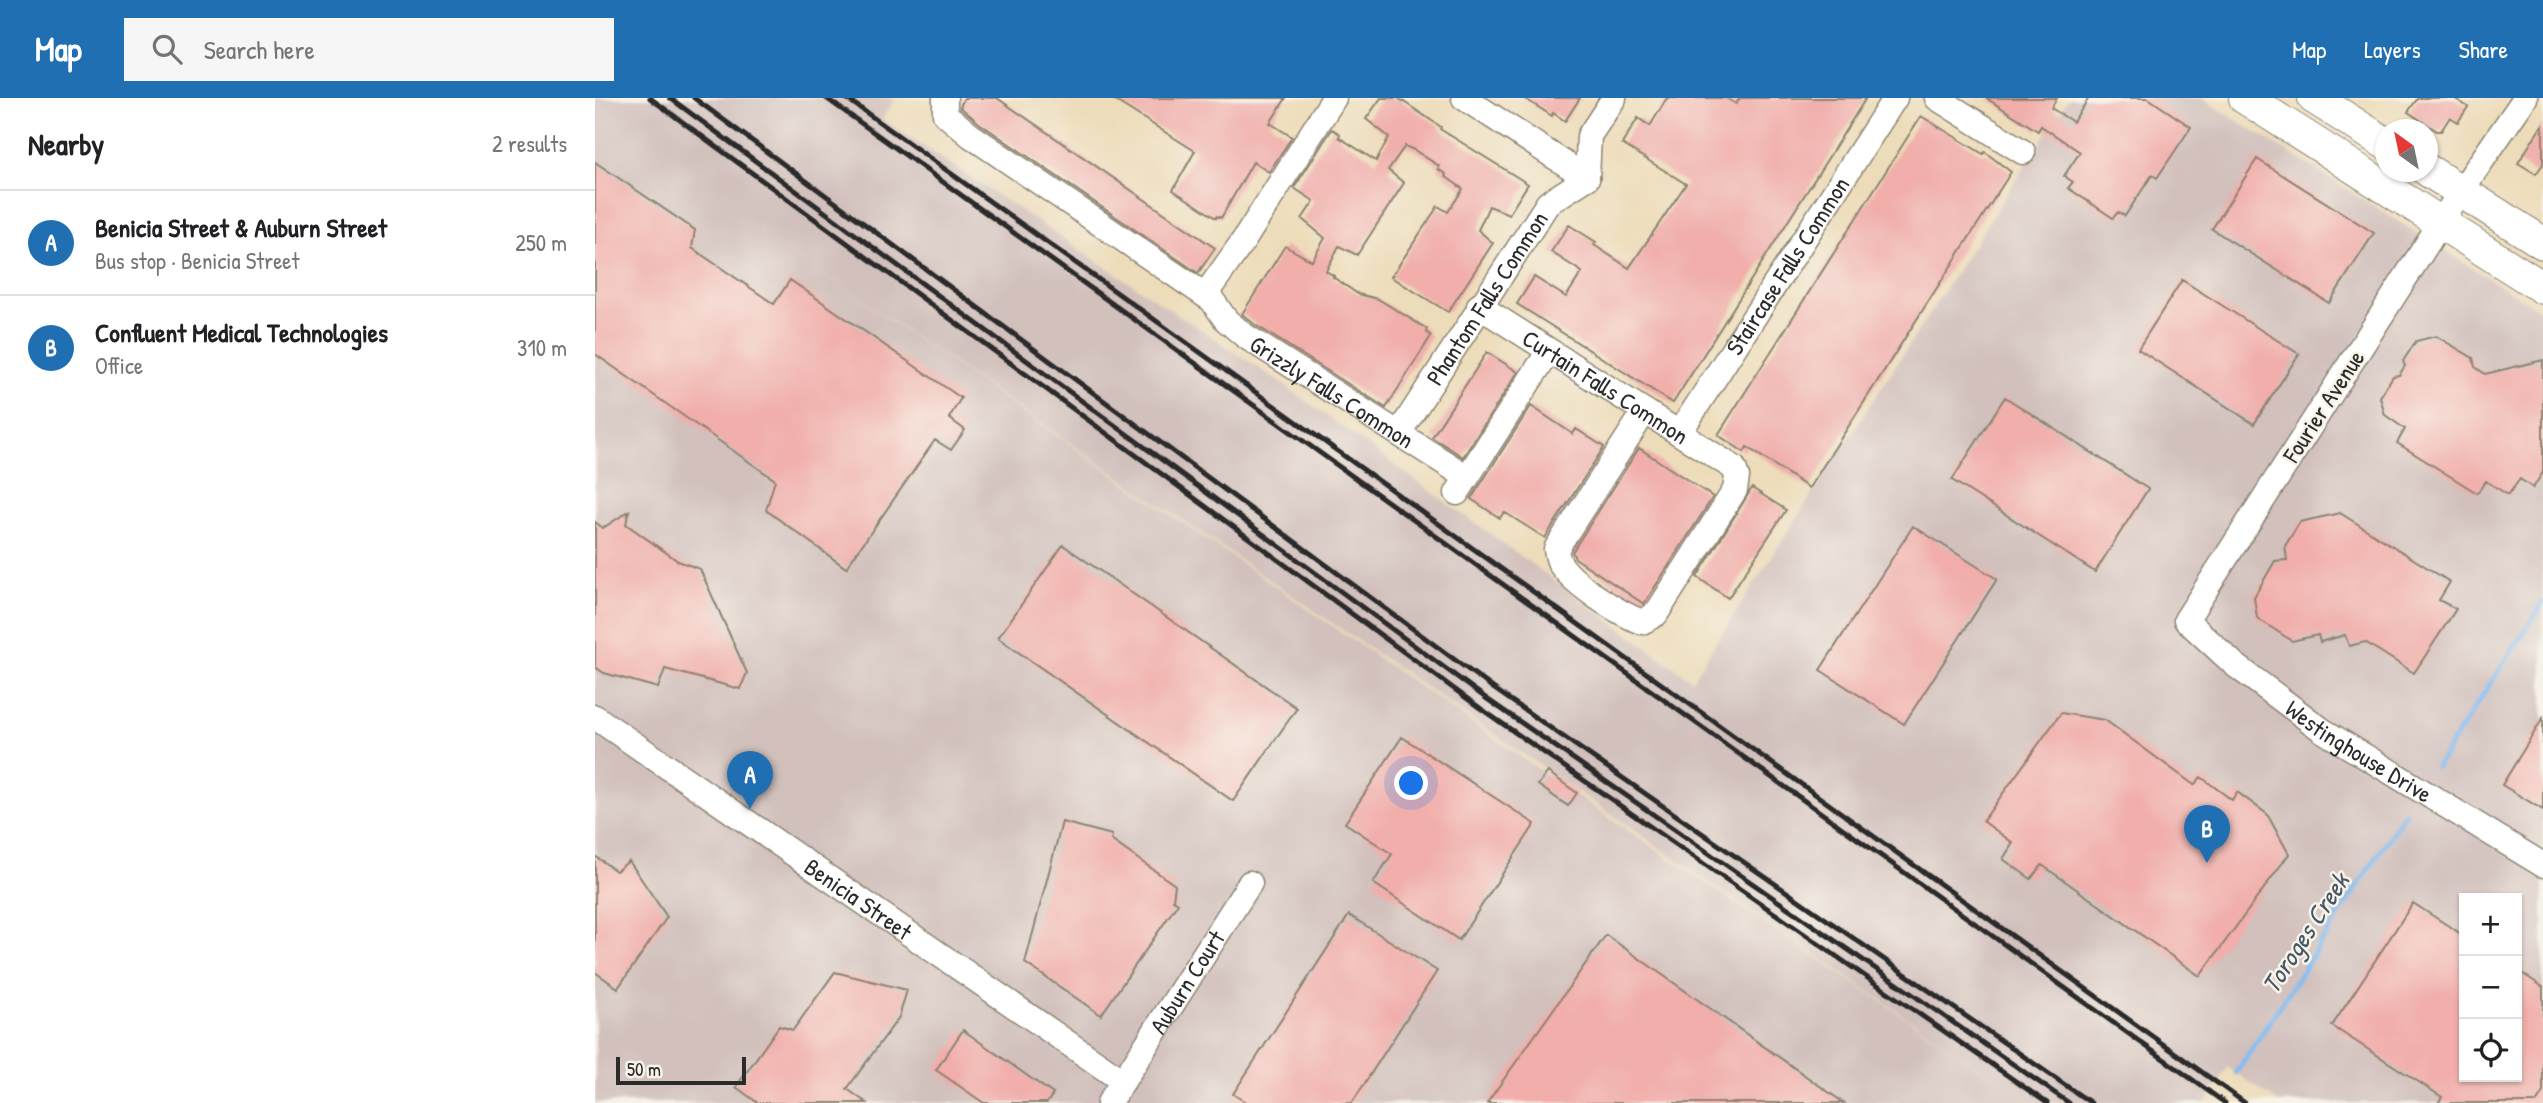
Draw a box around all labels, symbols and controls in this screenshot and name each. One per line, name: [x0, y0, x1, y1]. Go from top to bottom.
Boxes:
search box: [124, 18, 614, 81]
text: Map: [35, 27, 82, 71]
icon: search: [148, 30, 186, 68]
text: Search here: [204, 32, 315, 67]
text: Map: [2292, 33, 2326, 65]
text: Layers: [2364, 33, 2421, 65]
text: Share: [2459, 33, 2508, 65]
north arrow: [2375, 119, 2438, 182]
text: Nearby: [28, 124, 104, 164]
text: 2 results: [492, 128, 567, 159]
street label: Staircase Falls Common: [1718, 170, 1856, 361]
street label: Phantom Falls Common: [1418, 205, 1555, 391]
text: Benicia Street & Auburn Street: [95, 210, 387, 245]
text: A: [45, 227, 57, 258]
text: 250 m: [515, 227, 567, 258]
text: Bus stop · Benicia Street: [95, 245, 299, 276]
text: Confluent Medical Technologies: [95, 315, 388, 350]
street label: Curtain Falls Common: [1516, 322, 1695, 451]
street label: Grizzly Falls Common: [1244, 327, 1420, 455]
text: B: [45, 332, 57, 363]
text: 310 m: [517, 332, 567, 363]
street label: Fourier Avenue: [2274, 343, 2372, 469]
text: Office: [95, 350, 143, 381]
street label: Westinghouse Drive: [2279, 692, 2438, 810]
pin: A: [727, 751, 773, 809]
your location: [1394, 766, 1428, 800]
pin: B: [2184, 805, 2230, 863]
street label: Benicia Street: [799, 850, 919, 947]
water label: Toroges Creek: [2253, 864, 2359, 1000]
map controls: [2459, 893, 2522, 1082]
button: +: [2459, 893, 2522, 956]
street label: Auburn Court: [1142, 923, 1232, 1039]
button: −: [2459, 956, 2522, 1019]
button: locate: [2459, 1019, 2522, 1082]
scale bar: [616, 1054, 745, 1086]
text: 50 m: [627, 1056, 661, 1082]

